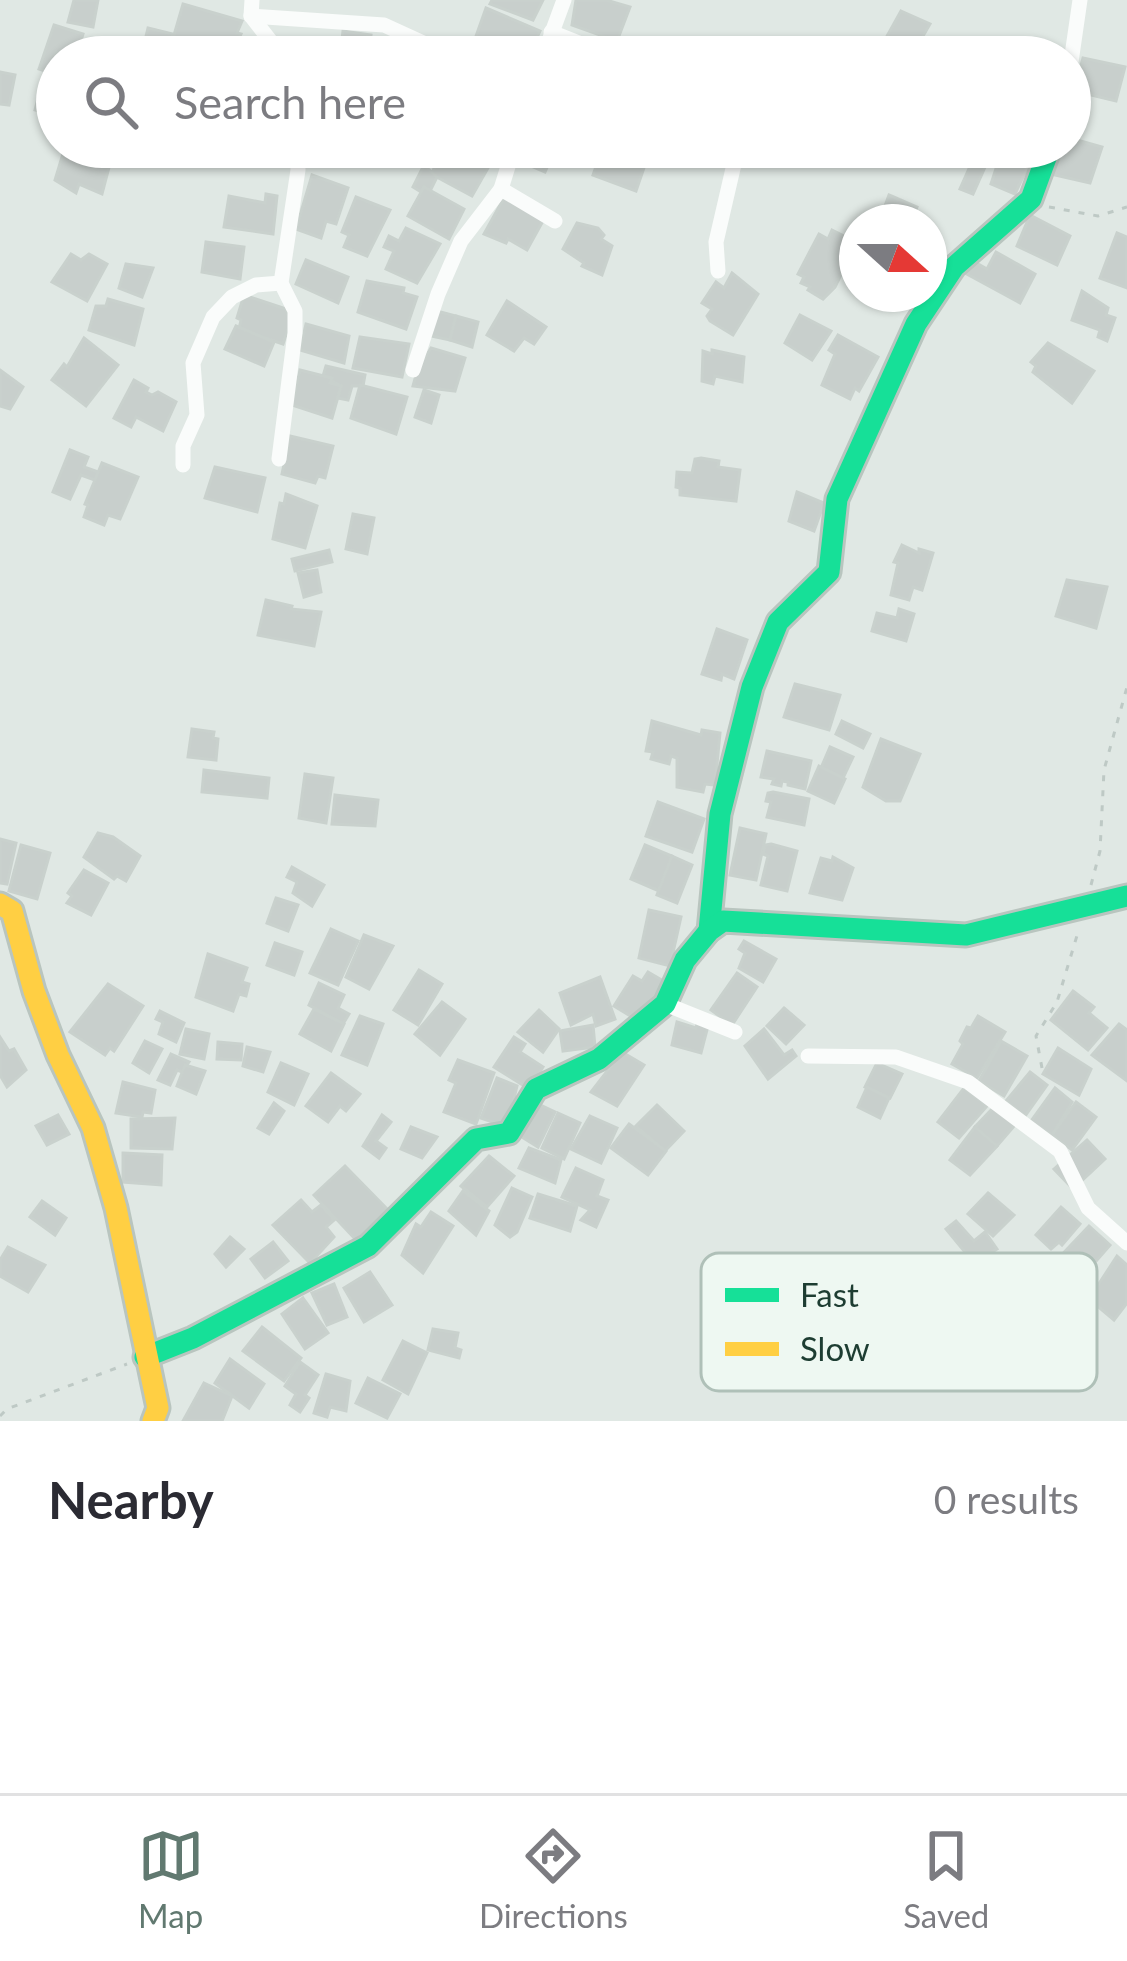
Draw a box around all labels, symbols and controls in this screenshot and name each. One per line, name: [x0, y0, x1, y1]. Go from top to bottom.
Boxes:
search box: [36, 36, 1091, 168]
icon: search: [78, 69, 144, 135]
text: Search here: [174, 75, 406, 129]
north arrow: [839, 204, 947, 312]
legend: [701, 1253, 1097, 1391]
text: Fast: [800, 1274, 859, 1314]
text: Slow: [800, 1328, 870, 1368]
text: Nearby: [48, 1469, 214, 1530]
text: 0 results: [934, 1476, 1079, 1522]
tab: Map: [138, 1823, 204, 1935]
tab: Directions: [479, 1823, 628, 1935]
tab: Saved: [903, 1823, 989, 1935]

